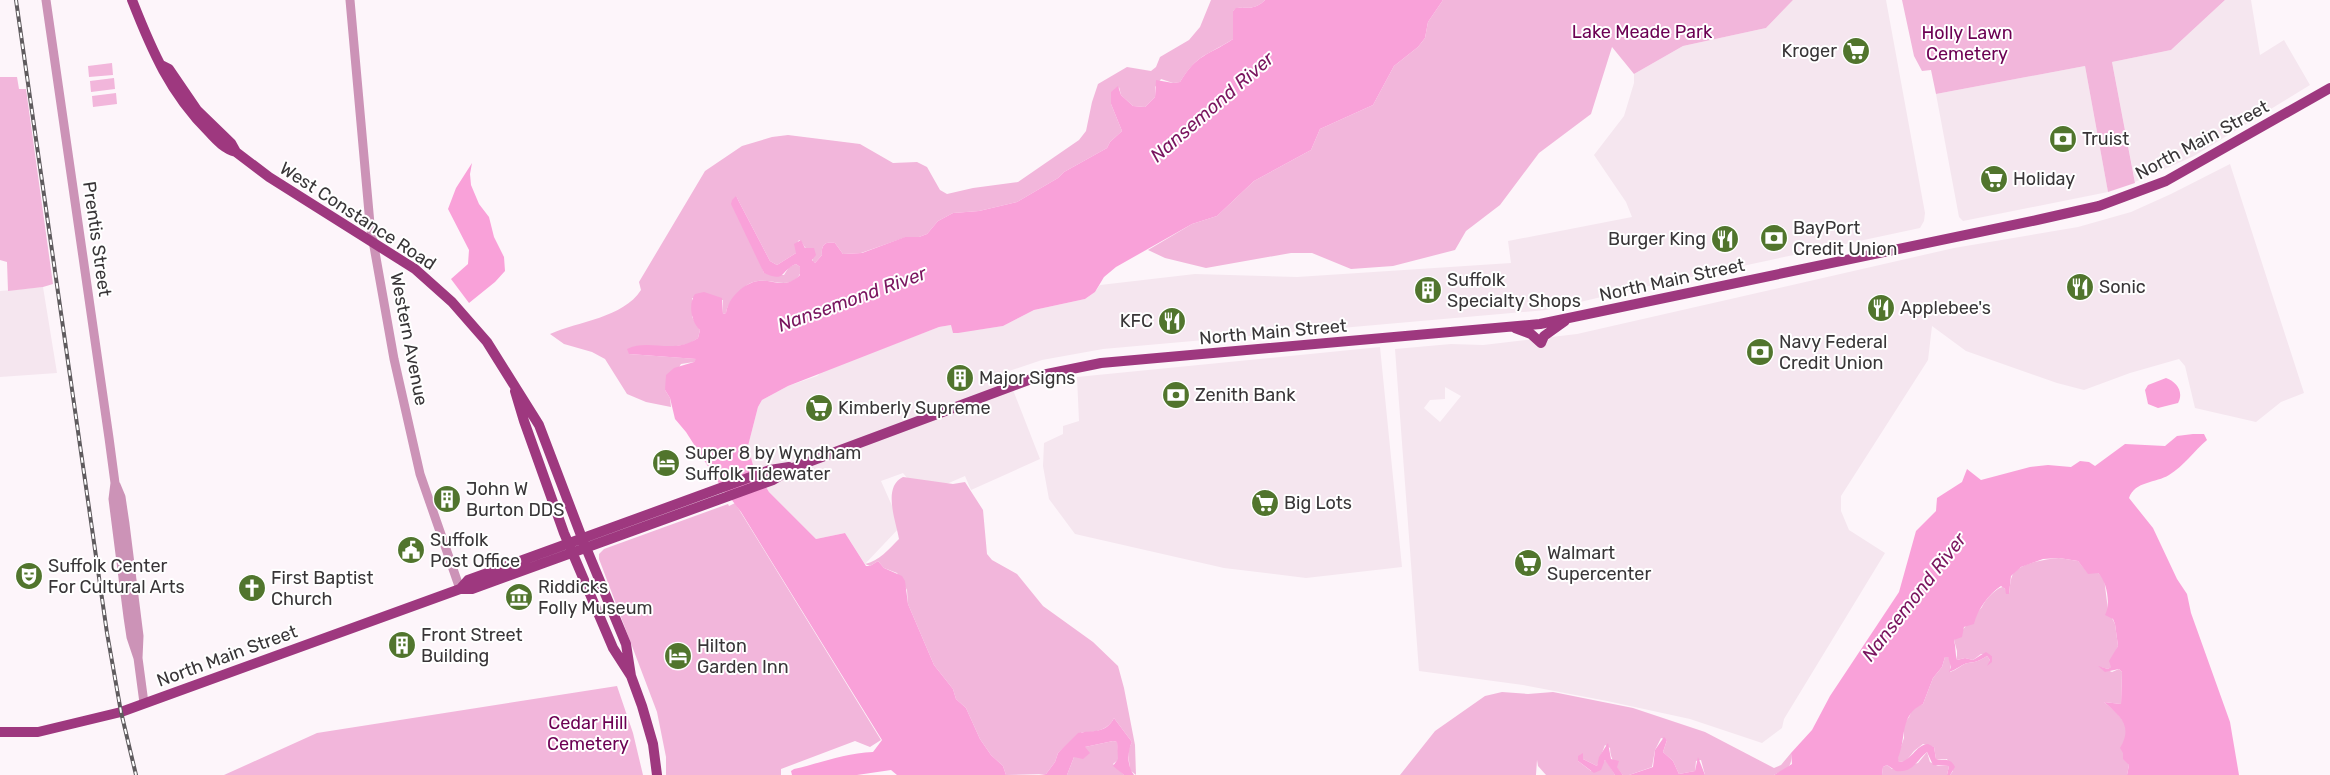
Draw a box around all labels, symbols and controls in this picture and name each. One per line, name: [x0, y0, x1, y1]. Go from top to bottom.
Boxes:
park label: Lake Meade Park: [1572, 21, 1713, 43]
park label: Holly Lawn Cemetery: [1921, 22, 2013, 65]
supermarket icon: Kroger: [1841, 36, 1871, 66]
place label: Kroger: [1782, 40, 1837, 62]
water label: Nansemond River: [1145, 46, 1279, 167]
street label: North Main Street: [2131, 96, 2273, 184]
bank icon: Truist: [2048, 124, 2078, 154]
place label: Truist: [2082, 128, 2129, 150]
street label: West Constance Road: [276, 157, 440, 275]
supermarket icon: Holiday: [1979, 164, 2009, 194]
place label: Holiday: [2013, 168, 2075, 190]
street label: Prentis Street: [78, 180, 116, 298]
place label: BayPort Credit Union: [1793, 217, 1897, 260]
bank icon: BayPort Credit Union: [1759, 223, 1789, 253]
restaurant icon: Burger King: [1710, 224, 1740, 254]
place label: Burger King: [1608, 228, 1706, 250]
street label: North Main Street: [1597, 254, 1747, 306]
water label: Nansemond River: [774, 261, 930, 337]
place label: Suffolk Specialty Shops: [1447, 269, 1581, 312]
street label: Western Avenue: [385, 271, 433, 407]
restaurant icon: Sonic: [2065, 272, 2095, 302]
building icon: Suffolk Specialty Shops: [1413, 275, 1443, 305]
place label: Sonic: [2099, 276, 2146, 298]
restaurant icon: Applebee's: [1866, 293, 1896, 323]
place label: Applebee's: [1900, 297, 1991, 319]
restaurant icon: KFC: [1157, 306, 1187, 336]
place label: KFC: [1120, 310, 1153, 332]
street label: North Main Street: [1198, 315, 1348, 349]
place label: Navy Federal Credit Union: [1779, 331, 1887, 374]
bank icon: Navy Federal Credit Union: [1745, 337, 1775, 367]
building icon: Major Signs: [945, 363, 975, 393]
place label: Major Signs: [979, 367, 1076, 389]
bank icon: Zenith Bank: [1161, 380, 1191, 410]
place label: Zenith Bank: [1195, 384, 1296, 406]
supermarket icon: Kimberly Supreme: [804, 393, 834, 423]
place label: Kimberly Supreme: [838, 397, 991, 419]
place label: Super 8 by Wyndham Suffolk Tidewater: [685, 442, 861, 485]
hotel icon: Super 8 by Wyndham Suffolk Tidewater: [651, 448, 681, 478]
place label: John W Burton DDS: [466, 478, 564, 521]
building icon: John W Burton DDS: [432, 484, 462, 514]
supermarket icon: Big Lots: [1250, 488, 1280, 518]
place label: Big Lots: [1284, 492, 1352, 514]
water label: Nansemond River: [1857, 528, 1972, 666]
place label: Suffolk Post Office: [430, 529, 520, 572]
public building icon: Suffolk Post Office: [396, 535, 426, 565]
place label: Walmart Supercenter: [1547, 542, 1651, 585]
supermarket icon: Walmart Supercenter: [1513, 548, 1543, 578]
place label: Suffolk Center For Cultural Arts: [48, 555, 185, 598]
theatre icon: Suffolk Center For Cultural Arts: [14, 561, 44, 591]
place label: First Baptist Church: [271, 567, 374, 610]
church icon: First Baptist Church: [237, 573, 267, 603]
place label: Riddicks Folly Museum: [538, 576, 653, 619]
museum icon: Riddicks Folly Museum: [504, 582, 534, 612]
street label: North Main Street: [154, 620, 300, 692]
place label: Front Street Building: [421, 624, 523, 667]
building icon: Front Street Building: [387, 630, 417, 660]
place label: Hilton Garden Inn: [697, 635, 789, 678]
hotel icon: Hilton Garden Inn: [663, 641, 693, 671]
park label: Cedar Hill Cemetery: [547, 712, 629, 755]

